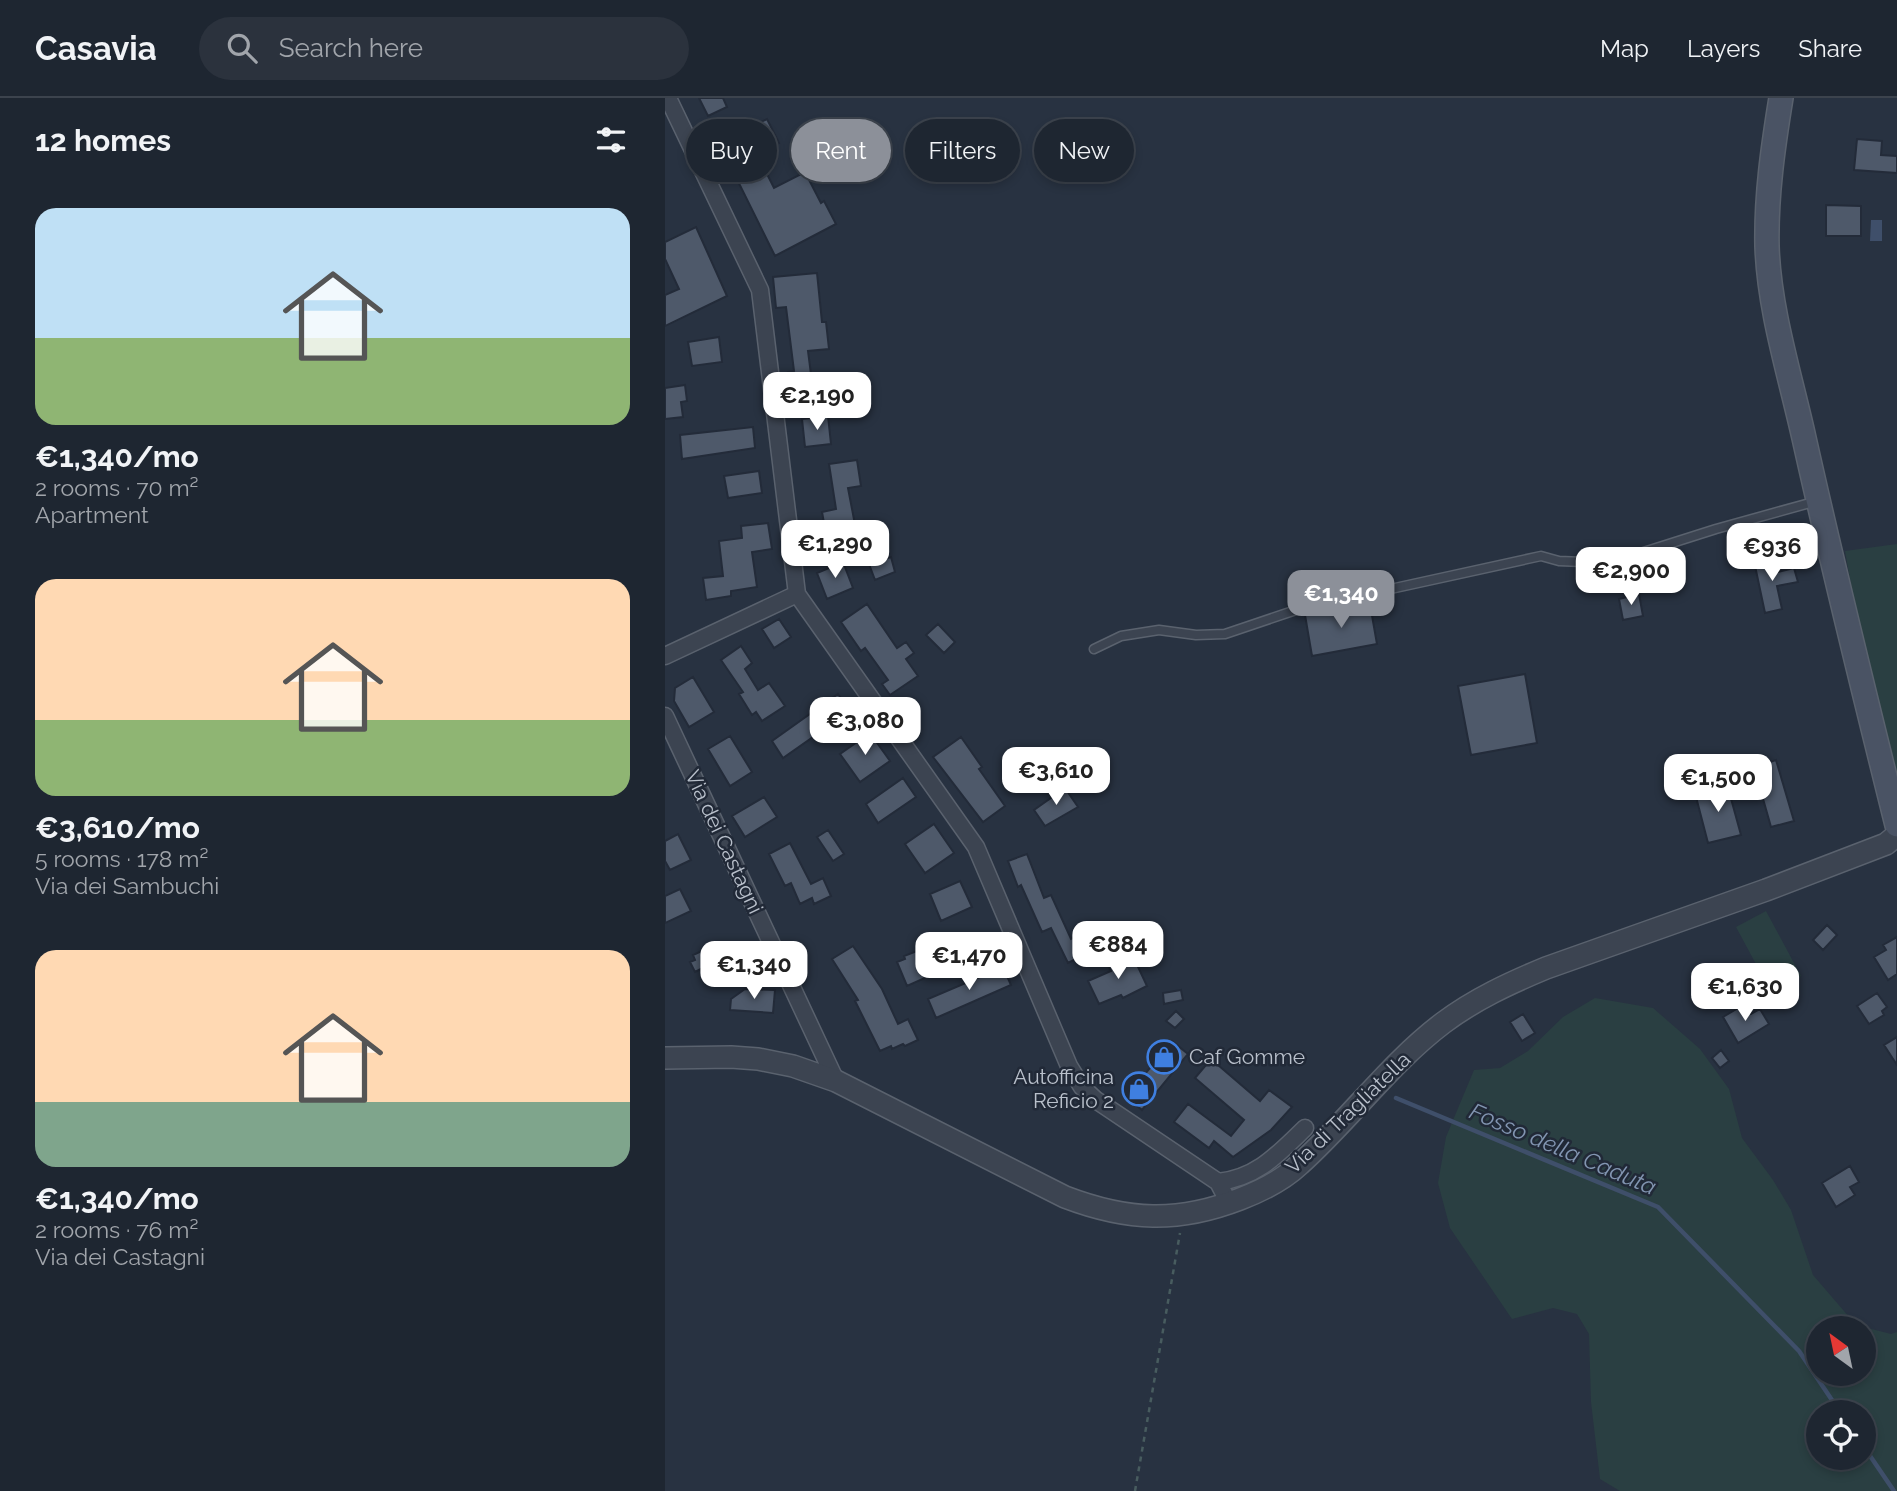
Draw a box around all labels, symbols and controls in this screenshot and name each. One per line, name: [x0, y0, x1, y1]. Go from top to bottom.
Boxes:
search box: [199, 17, 689, 80]
text: Casavia: [35, 29, 157, 68]
icon: search: [223, 29, 261, 67]
text: Search here: [279, 33, 423, 63]
text: Map: [1600, 34, 1649, 63]
text: Layers: [1687, 34, 1760, 63]
text: Share: [1798, 34, 1862, 63]
chip: Buy: [686, 119, 777, 182]
chip: Rent: [791, 119, 891, 182]
chip: Filters: [905, 119, 1020, 182]
chip: New: [1034, 119, 1134, 182]
icon: filters: [592, 121, 630, 159]
text: 12 homes: [35, 123, 171, 158]
icon: home: [270, 253, 396, 379]
pin: €2,190: [760, 372, 874, 432]
text: €2,190: [779, 381, 855, 408]
text: €1,340/mo: [35, 439, 199, 474]
text: 2 rooms · 70 m²: [35, 474, 198, 501]
text: Apartment: [35, 501, 149, 528]
pin: €1,290: [778, 520, 892, 580]
pin: €936: [1731, 524, 1813, 583]
text: €1,290: [797, 529, 873, 556]
text: €936: [1743, 532, 1801, 559]
pin: €2,900: [1574, 547, 1688, 607]
text: €2,900: [1592, 556, 1670, 583]
pin: €1,340: [1284, 570, 1398, 630]
text: €1,340: [1303, 579, 1379, 606]
icon: home: [270, 624, 396, 750]
pin: €3,080: [808, 698, 922, 757]
text: €3,080: [826, 706, 904, 733]
pin: €3,610: [999, 748, 1113, 807]
pin: €1,500: [1661, 754, 1775, 814]
text: €3,610: [1018, 756, 1094, 783]
text: €1,500: [1680, 763, 1756, 790]
street label: Via dei Castagni: [680, 766, 769, 917]
text: €3,610/mo: [35, 810, 200, 845]
text: 5 rooms · 178 m²: [35, 845, 208, 872]
text: Via dei Sambuchi: [35, 872, 219, 899]
pin: €884: [1077, 922, 1159, 981]
text: €884: [1088, 930, 1148, 957]
pin: €1,470: [912, 932, 1026, 992]
text: €1,470: [931, 941, 1007, 968]
pin: €1,340: [697, 942, 811, 1001]
text: €1,340: [716, 950, 792, 977]
pin: €1,630: [1688, 964, 1802, 1023]
text: €1,630: [1707, 972, 1783, 999]
icon: home: [270, 995, 396, 1121]
shop icon: Caf Gomme: [1145, 1038, 1183, 1076]
place label: Caf Gomme: [1189, 1044, 1305, 1069]
street label: Via di Tragliatella: [1280, 1047, 1415, 1179]
place label: Autofficina Reficio 2: [1013, 1064, 1114, 1113]
shop icon: Autofficina Reficio 2: [1120, 1070, 1158, 1108]
water label: Fosso della Caduta: [1466, 1097, 1661, 1200]
text: €1,340/mo: [35, 1181, 199, 1216]
text: 2 rooms · 76 m²: [35, 1216, 198, 1243]
text: Via dei Castagni: [35, 1243, 205, 1270]
north arrow: [1806, 1316, 1876, 1386]
map controls: [1806, 1316, 1876, 1470]
button: locate: [1806, 1400, 1876, 1470]

